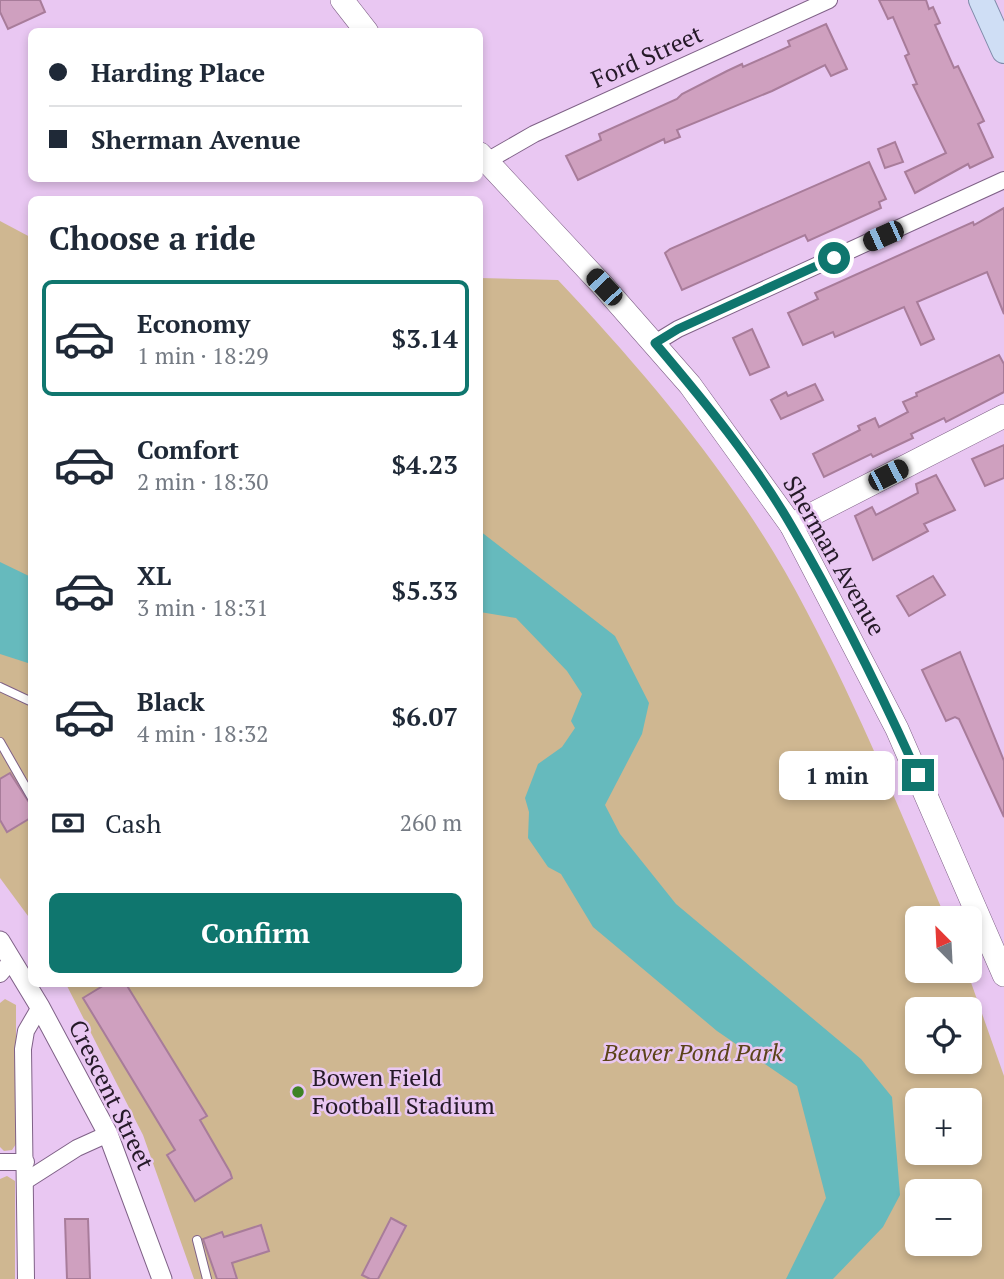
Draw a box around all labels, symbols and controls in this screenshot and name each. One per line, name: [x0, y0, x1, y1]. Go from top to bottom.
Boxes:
street label: Ford Street: [586, 17, 707, 95]
text: Harding Place: [91, 55, 265, 89]
text: Sherman Avenue: [91, 122, 301, 156]
text: Choose a ride: [49, 217, 256, 259]
car: [860, 218, 907, 254]
route start: [818, 242, 850, 274]
car: [582, 264, 627, 310]
text: Economy: [137, 306, 250, 340]
icon: car: [53, 307, 116, 370]
text: $3.14: [392, 321, 458, 355]
text: 1 min · 18:29: [137, 340, 269, 371]
text: Comfort: [137, 432, 239, 466]
icon: car: [53, 433, 116, 496]
text: $4.23: [392, 447, 458, 481]
car: [865, 456, 912, 494]
text: 2 min · 18:30: [137, 466, 269, 497]
street label: Sherman Avenue: [776, 470, 894, 641]
text: XL: [137, 558, 171, 592]
icon: car: [53, 559, 116, 622]
text: $5.33: [392, 573, 458, 607]
text: 3 min · 18:31: [137, 592, 269, 623]
text: Black: [137, 684, 205, 718]
icon: car: [53, 685, 116, 748]
text: $6.07: [392, 699, 458, 733]
text: 4 min · 18:32: [137, 718, 269, 749]
callout: 1 min: [778, 750, 894, 800]
route end: [902, 759, 934, 791]
text: 1 min: [806, 760, 868, 791]
icon: cash: [49, 804, 87, 842]
text: Cash: [105, 806, 161, 840]
text: 260 m: [400, 807, 462, 838]
button: Confirm: [49, 893, 462, 973]
north arrow: [905, 906, 982, 984]
map controls: [905, 906, 982, 1256]
button: locate: [905, 997, 982, 1074]
street label: Crescent Street: [62, 1014, 162, 1175]
park label: Beaver Pond Park: [602, 1036, 783, 1068]
place label: Bowen Field Football Stadium: [312, 1061, 495, 1121]
marker: Bowen Field Football Stadium: [290, 1084, 306, 1100]
button: +: [905, 1088, 982, 1165]
button: −: [905, 1179, 982, 1256]

